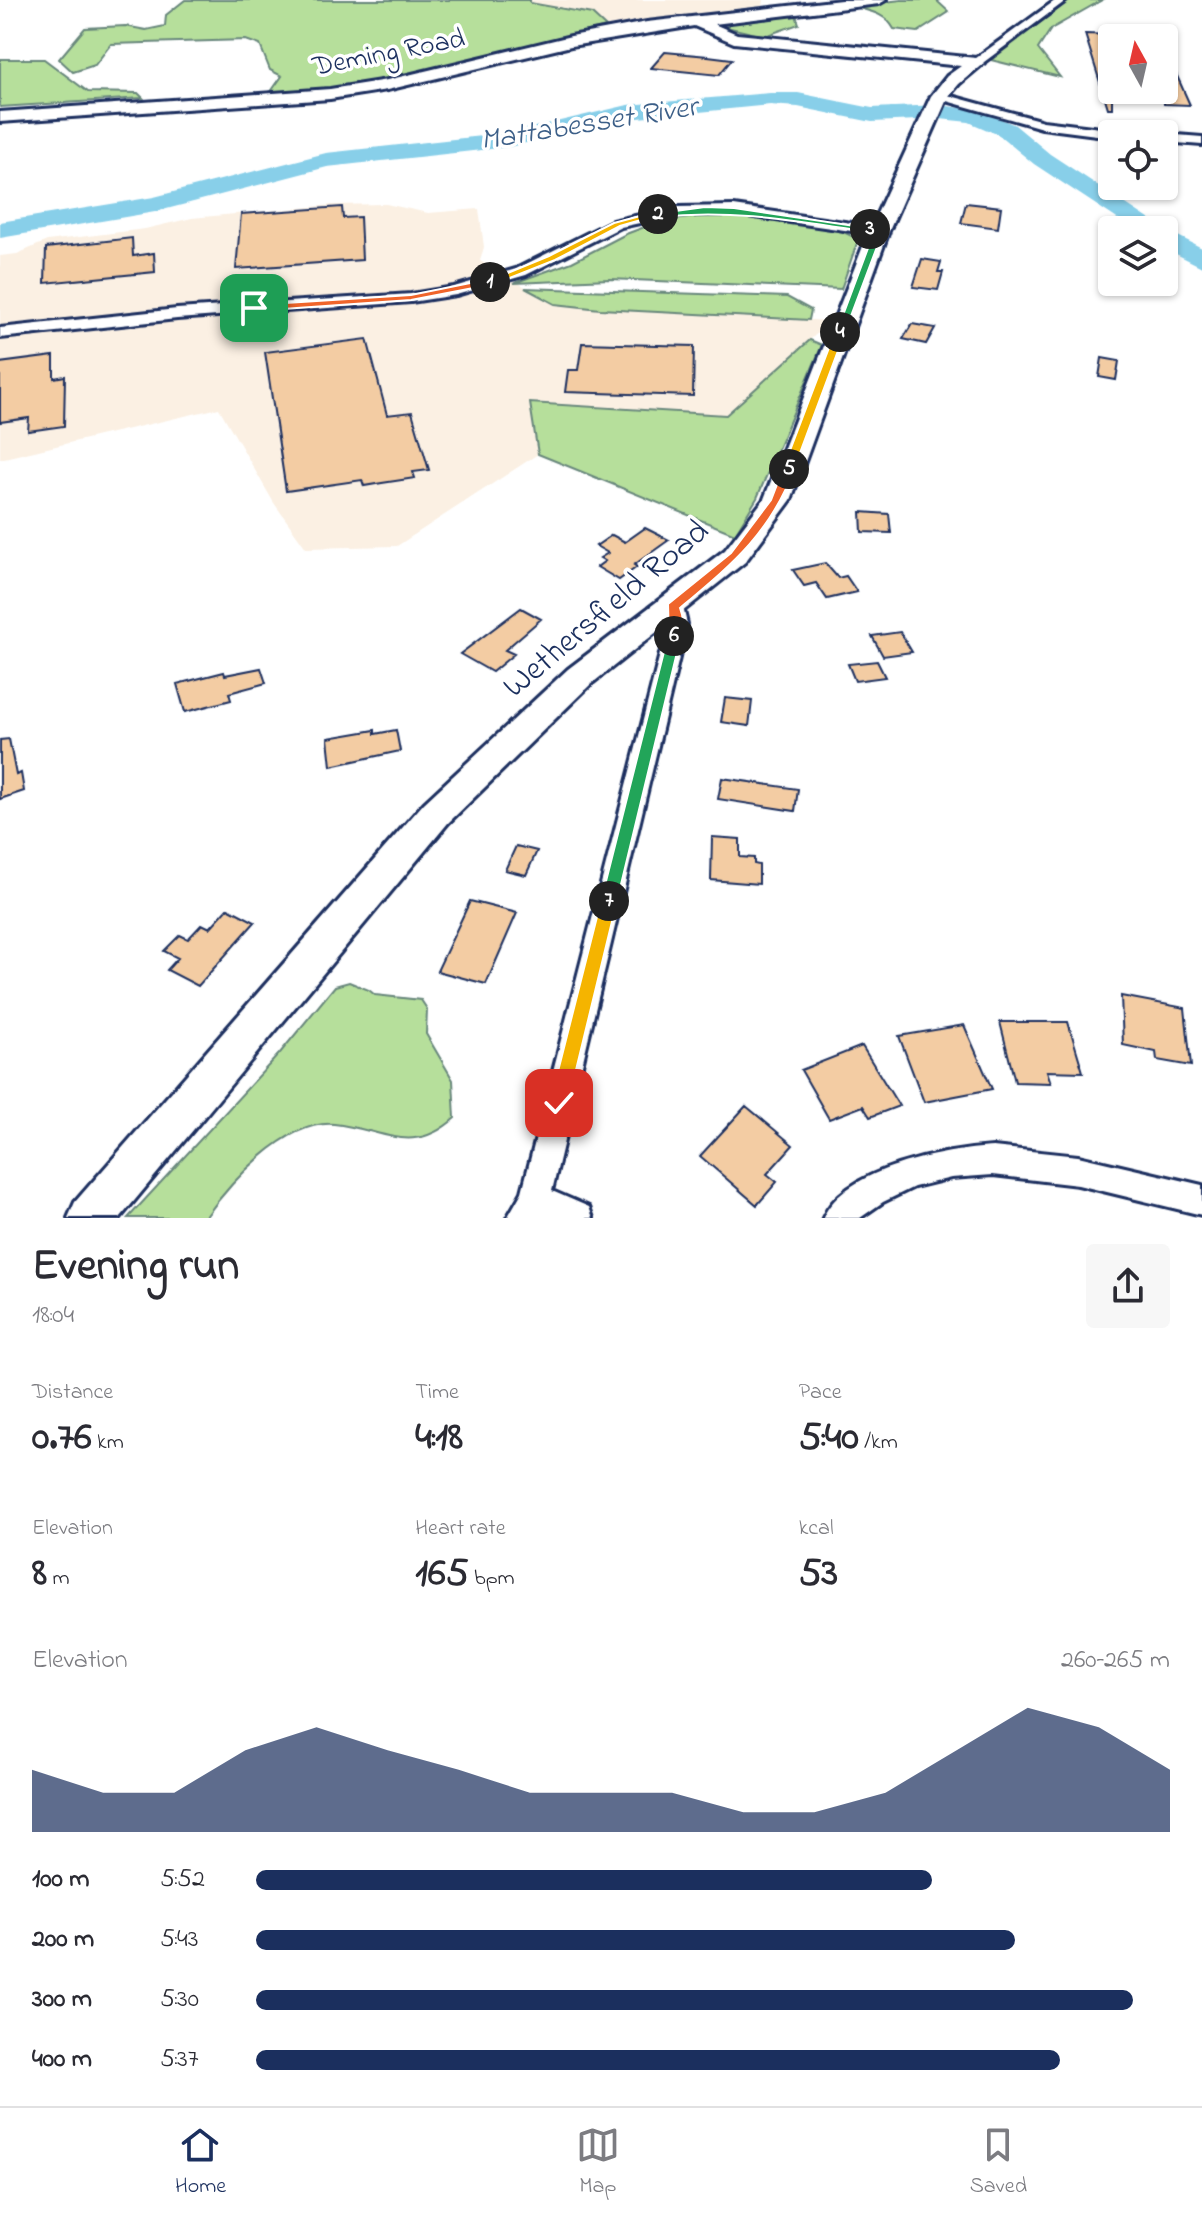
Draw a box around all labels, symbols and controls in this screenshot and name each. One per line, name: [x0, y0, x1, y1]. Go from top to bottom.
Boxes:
street label: Deming Road: [308, 19, 469, 89]
north arrow: [1098, 24, 1178, 104]
map controls: [1098, 24, 1178, 296]
water label: Mattabesset River: [477, 86, 704, 164]
button: locate: [1098, 120, 1178, 200]
pin: 2: [638, 194, 678, 234]
text: 2: [653, 198, 663, 230]
pin: 3: [850, 209, 890, 249]
text: 3: [865, 213, 875, 245]
button: layers: [1098, 216, 1178, 296]
pin: 1: [470, 262, 510, 302]
text: 1: [487, 266, 494, 298]
pin: [220, 274, 288, 342]
icon: arrive: [232, 286, 276, 330]
pin: 4: [820, 312, 860, 352]
text: 4: [835, 316, 845, 348]
pin: 5: [769, 449, 809, 489]
text: 5: [783, 453, 795, 485]
street label: Wethersfield Road: [493, 508, 721, 712]
pin: 6: [654, 616, 694, 656]
text: 6: [669, 620, 679, 652]
pin: 7: [589, 881, 629, 921]
text: 7: [604, 885, 614, 917]
pin: [525, 1069, 593, 1137]
icon: check: [537, 1081, 581, 1125]
text: Evening run: [32, 1235, 239, 1299]
button: share: [1086, 1244, 1170, 1328]
text: 18:04: [32, 1297, 74, 1335]
text: Distance: [32, 1377, 113, 1409]
text: Time: [415, 1377, 459, 1409]
text: Pace: [799, 1377, 842, 1409]
text: 0.76: [32, 1409, 92, 1468]
text: 4:18: [415, 1409, 463, 1468]
text: 5:40: [799, 1409, 859, 1468]
text: km: [92, 1427, 124, 1459]
text: /km: [859, 1427, 898, 1459]
text: Elevation: [32, 1513, 113, 1545]
text: Heart rate: [415, 1513, 506, 1545]
text: kcal: [799, 1513, 834, 1545]
text: 8: [32, 1545, 47, 1604]
text: 165: [415, 1545, 469, 1604]
text: 53: [799, 1545, 838, 1604]
text: m: [47, 1563, 70, 1595]
text: bpm: [469, 1563, 515, 1595]
text: Elevation: [32, 1642, 128, 1680]
text: 260–265 m: [1061, 1642, 1170, 1680]
text: 100 m: [32, 1861, 89, 1899]
text: 5:52: [160, 1861, 205, 1899]
text: 200 m: [32, 1921, 94, 1959]
text: 5:43: [160, 1921, 199, 1959]
text: 300 m: [32, 1981, 92, 2019]
text: 5:30: [160, 1981, 199, 2019]
text: 400 m: [32, 2041, 92, 2079]
text: 5:37: [160, 2041, 199, 2079]
tab: Home: [175, 2123, 226, 2203]
tab: Map: [576, 2123, 620, 2203]
tab: Saved: [970, 2123, 1027, 2203]

